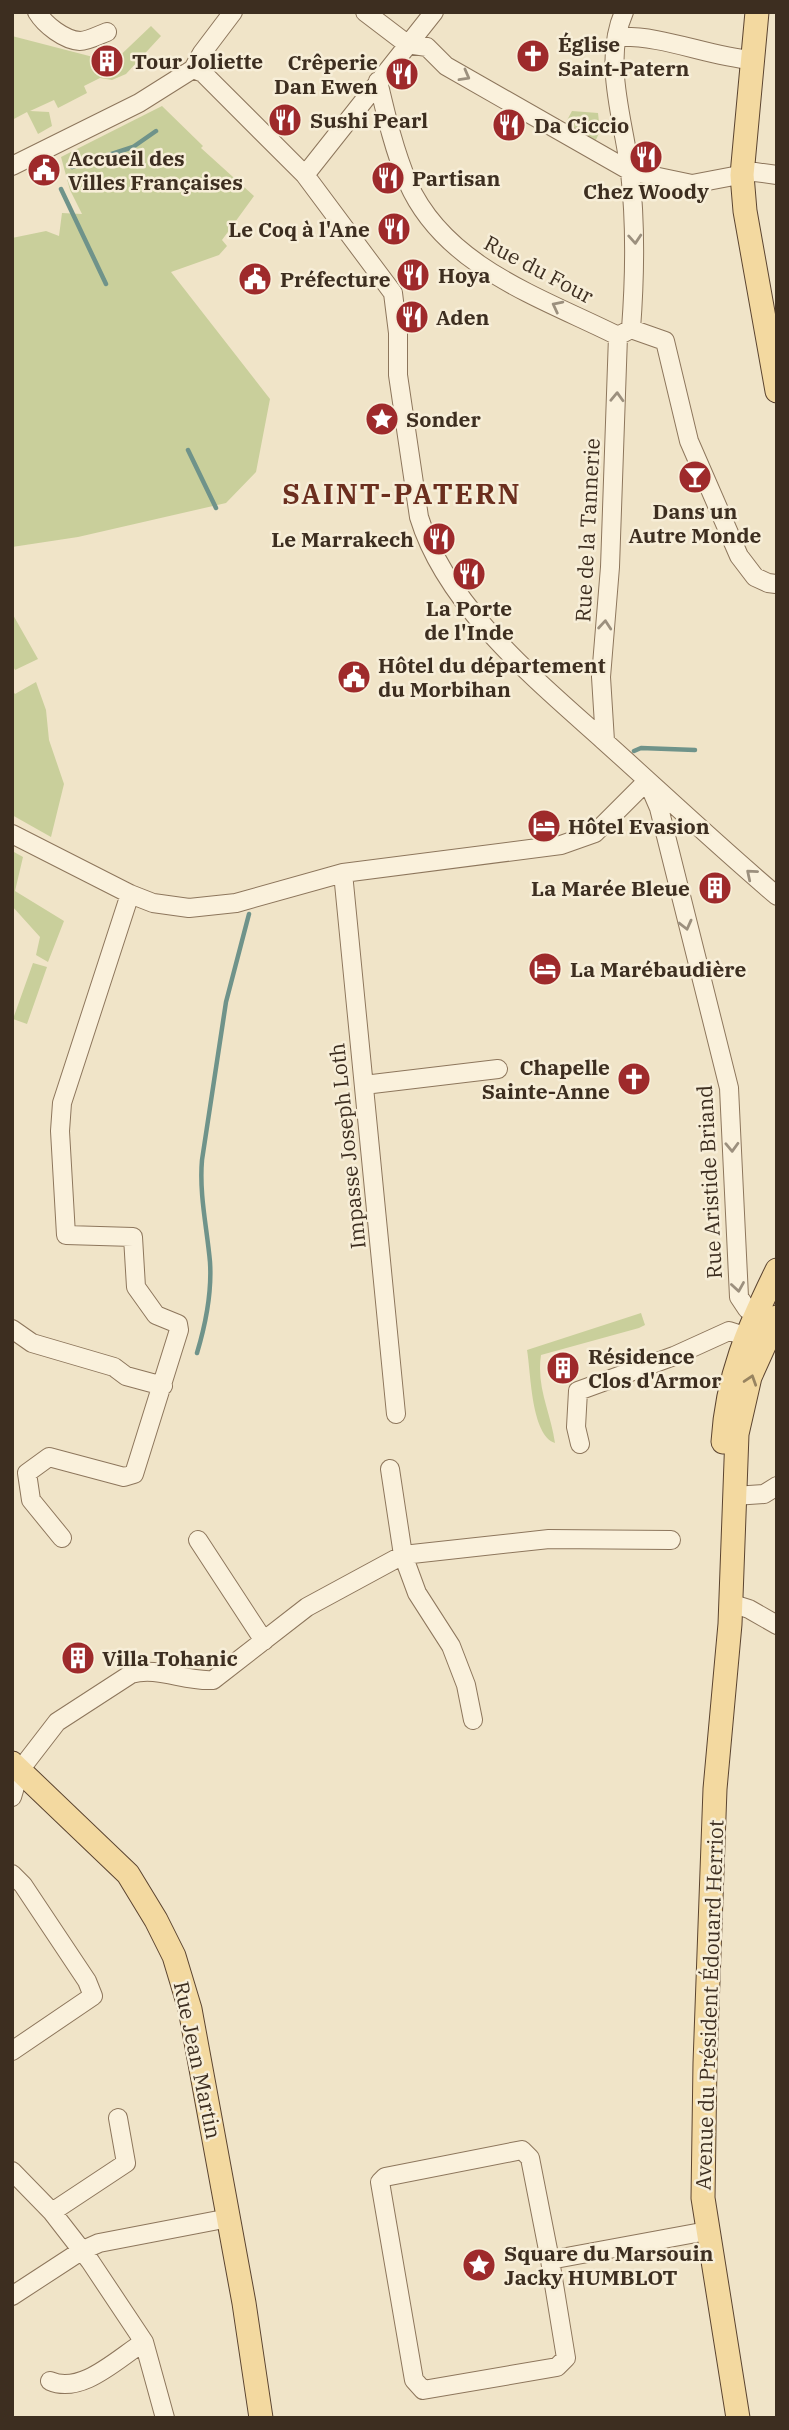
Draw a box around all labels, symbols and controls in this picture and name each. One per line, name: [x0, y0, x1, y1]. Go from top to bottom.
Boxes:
place label: Église Saint-Patern: [558, 30, 690, 82]
church icon: Église Saint-Patern: [514, 37, 552, 75]
building icon: Tour Joliette: [88, 42, 126, 80]
place label: Tour Joliette: [132, 47, 263, 75]
place label: Crêperie Dan Ewen: [274, 48, 378, 100]
restaurant icon: Crêperie Dan Ewen: [383, 55, 421, 93]
one-way arrow: [457, 68, 470, 81]
restaurant icon: Sushi Pearl: [266, 101, 304, 139]
place label: Sushi Pearl: [310, 106, 428, 134]
restaurant icon: Da Ciccio: [490, 106, 528, 144]
place label: Da Ciccio: [534, 111, 629, 139]
restaurant icon: Chez Woody: [627, 138, 665, 176]
place label: Accueil des Villes Françaises: [68, 144, 243, 196]
public building icon: Accueil des Villes Françaises: [25, 151, 63, 189]
restaurant icon: Partisan: [369, 159, 407, 197]
place label: Partisan: [412, 164, 500, 192]
place label: Chez Woody: [583, 177, 709, 205]
restaurant icon: Le Coq à l'Ane: [375, 210, 413, 248]
place label: Le Coq à l'Ane: [228, 215, 370, 243]
street label: Rue du Four: [479, 228, 599, 310]
one-way arrow: [627, 234, 642, 245]
restaurant icon: Hoya: [394, 256, 432, 294]
public building icon: Préfecture: [236, 260, 274, 298]
place label: Hoya: [438, 261, 491, 289]
place label: Préfecture: [280, 265, 391, 293]
restaurant icon: Aden: [393, 298, 431, 336]
one-way arrow: [552, 300, 564, 314]
place label: Aden: [436, 303, 490, 331]
one-way arrow: [610, 392, 625, 403]
place icon: Sonder: [363, 400, 401, 438]
place label: Sonder: [406, 405, 481, 433]
street label: Rue de la Tannerie: [568, 437, 606, 623]
bar icon: Dans un Autre Monde: [676, 458, 714, 496]
district label: SAINT-PATERN: [282, 475, 522, 512]
place label: Dans un Autre Monde: [629, 497, 762, 549]
restaurant icon: Le Marrakech: [420, 520, 458, 558]
place label: Le Marrakech: [271, 525, 414, 553]
restaurant icon: La Porte de l'Inde: [450, 555, 488, 593]
place label: La Porte de l'Inde: [424, 594, 514, 646]
one-way arrow: [597, 619, 612, 630]
place label: Hôtel du département du Morbihan: [378, 651, 606, 703]
public building icon: Hôtel du département du Morbihan: [335, 658, 373, 696]
hotel icon: Hôtel Evasion: [525, 807, 563, 845]
place label: Hôtel Evasion: [568, 812, 710, 840]
building icon: La Marée Bleue: [696, 869, 734, 907]
one-way arrow: [746, 870, 759, 882]
place label: La Marée Bleue: [531, 874, 690, 902]
one-way arrow: [678, 919, 692, 931]
hotel icon: La Marébaudière: [526, 950, 564, 988]
place label: La Marébaudière: [570, 955, 747, 983]
street label: Impasse Joseph Loth: [322, 1042, 372, 1250]
place label: Chapelle Sainte-Anne: [482, 1053, 610, 1105]
church icon: Chapelle Sainte-Anne: [615, 1060, 653, 1098]
street label: Rue Aristide Briand: [690, 1084, 728, 1280]
one-way arrow: [724, 1142, 740, 1152]
one-way arrow: [730, 1281, 745, 1293]
place label: Résidence Clos d'Armor: [588, 1342, 722, 1394]
building icon: Résidence Clos d'Armor: [544, 1349, 582, 1387]
one-way arrow: [742, 1374, 757, 1386]
building icon: Villa Tohanic: [59, 1639, 97, 1677]
place label: Villa Tohanic: [102, 1644, 238, 1672]
street label: Avenue du Président Édouard Herriot: [689, 1819, 729, 2191]
street label: Rue Jean Martin: [168, 1979, 228, 2141]
place label: Square du Marsouin Jacky HUMBLOT: [504, 2239, 713, 2291]
place icon: Square du Marsouin Jacky HUMBLOT: [460, 2246, 498, 2284]

